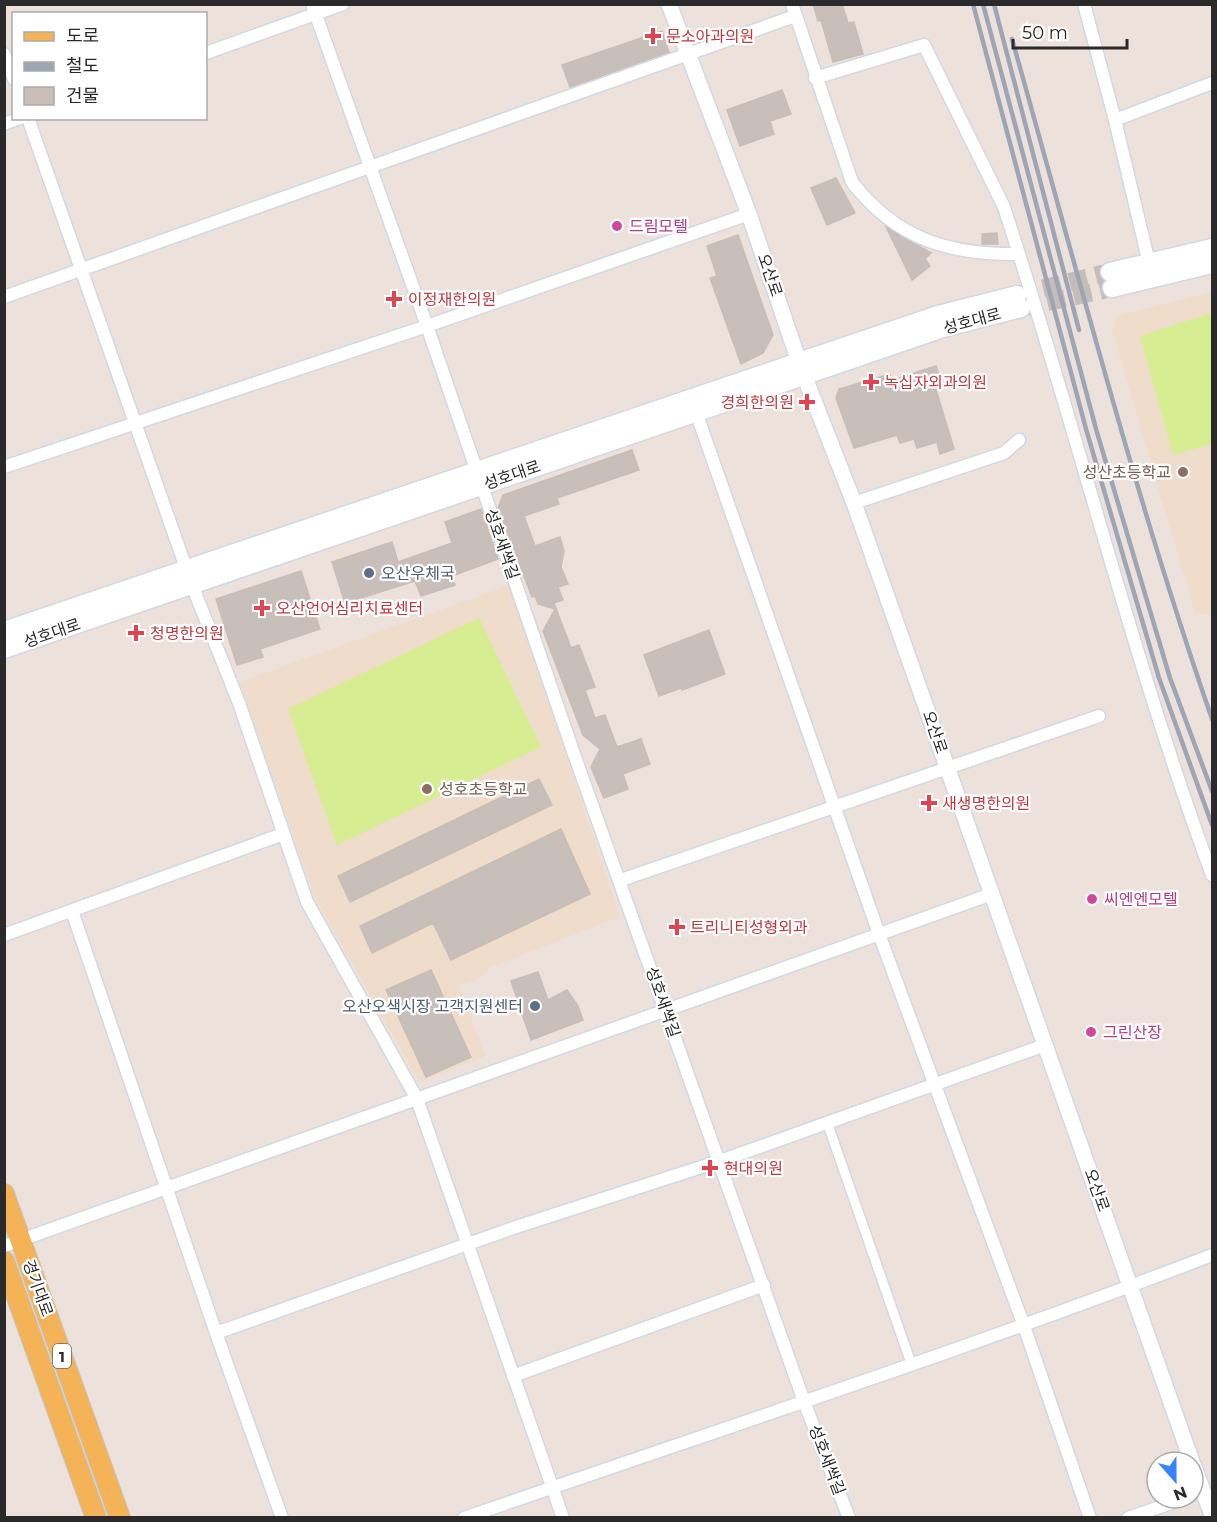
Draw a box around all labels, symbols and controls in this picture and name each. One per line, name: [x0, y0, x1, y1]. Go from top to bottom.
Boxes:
legend: [12, 12, 207, 120]
scale bar: [1013, 12, 1127, 50]
text: 50 m: [1022, 22, 1068, 44]
text: 도로: [66, 25, 99, 47]
marker: 문소아과의원: [644, 27, 662, 45]
place label: 문소아과의원: [666, 27, 754, 46]
text: 철도: [66, 55, 99, 77]
text: 건물: [66, 85, 99, 107]
place label: 드림모텔: [629, 217, 688, 236]
marker: 드림모텔: [610, 219, 624, 233]
street label: 오산로: [754, 251, 786, 299]
marker: 이정재한의원: [385, 290, 403, 308]
place label: 이정재한의원: [408, 290, 496, 309]
street label: 성호대로: [941, 304, 1003, 338]
marker: 녹십자외과의원: [862, 373, 880, 391]
place label: 녹십자외과의원: [884, 373, 987, 392]
place label: 경희한의원: [720, 393, 794, 412]
marker: 경희한의원: [798, 393, 816, 411]
street label: 성호대로: [481, 456, 543, 494]
place label: 성산초등학교: [1083, 463, 1171, 482]
marker: 성산초등학교: [1176, 465, 1190, 479]
street label: 성호새싹길: [481, 506, 523, 582]
place label: 오산우체국: [381, 564, 455, 583]
marker: 오산우체국: [362, 566, 376, 580]
marker: 오산언어심리치료센터: [253, 599, 271, 617]
place label: 오산언어심리치료센터: [276, 599, 423, 618]
street label: 성호대로: [21, 614, 83, 652]
marker: 청명한의원: [127, 624, 145, 642]
place label: 청명한의원: [150, 624, 224, 643]
street label: 오산로: [919, 708, 951, 756]
place label: 성호초등학교: [439, 780, 527, 799]
marker: 성호초등학교: [420, 782, 434, 796]
marker: 새생명한의원: [920, 794, 938, 812]
place label: 새생명한의원: [942, 794, 1030, 813]
place label: 씨엔엔모텔: [1104, 890, 1178, 909]
marker: 씨엔엔모텔: [1085, 892, 1099, 906]
marker: 트리니티성형외과: [668, 918, 686, 936]
place label: 트리니티성형외과: [690, 918, 808, 937]
street label: 성호새싹길: [642, 964, 684, 1040]
place label: 오산오색시장 고객지원센터: [342, 997, 523, 1016]
marker: 오산오색시장 고객지원센터: [528, 999, 542, 1013]
place label: 그린산장: [1103, 1023, 1162, 1042]
marker: 그린산장: [1084, 1025, 1098, 1039]
marker: 현대의원: [701, 1159, 719, 1177]
place label: 현대의원: [724, 1159, 783, 1178]
street label: 오산로: [1081, 1166, 1114, 1214]
street label: 경기대로: [19, 1257, 57, 1319]
road number: 1: [53, 1344, 71, 1368]
street label: 성호새싹길: [805, 1422, 849, 1498]
north arrow: [1145, 1450, 1205, 1510]
text: N: [1171, 1482, 1190, 1505]

